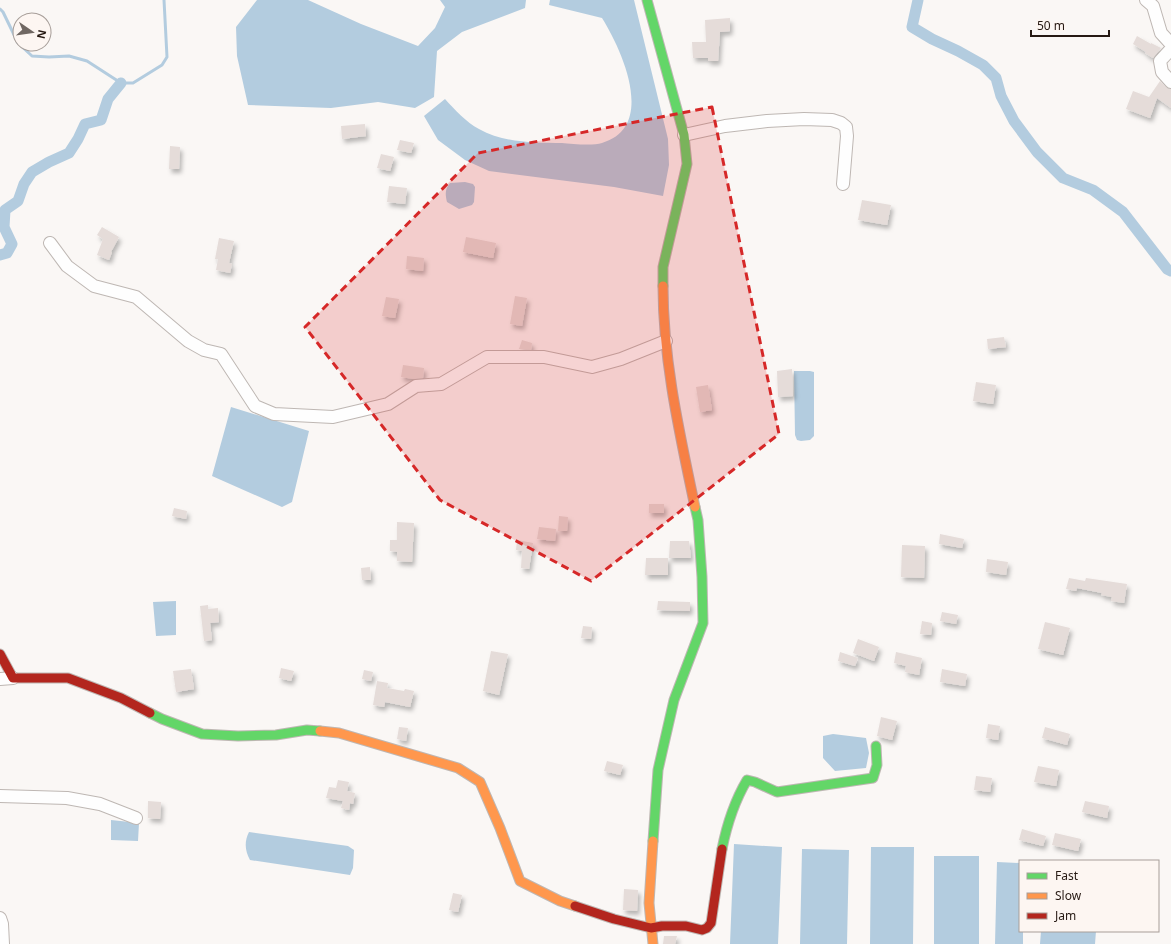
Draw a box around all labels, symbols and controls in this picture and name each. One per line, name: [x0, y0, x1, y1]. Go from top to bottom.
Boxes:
north arrow: [12, 12, 52, 52]
scale bar: [1031, 12, 1109, 38]
text: 50 m: [1037, 17, 1065, 34]
text: N: [34, 28, 51, 40]
legend: [1019, 860, 1159, 932]
text: Fast: [1055, 867, 1079, 884]
text: Slow: [1055, 887, 1082, 904]
text: Jam: [1054, 907, 1076, 924]

